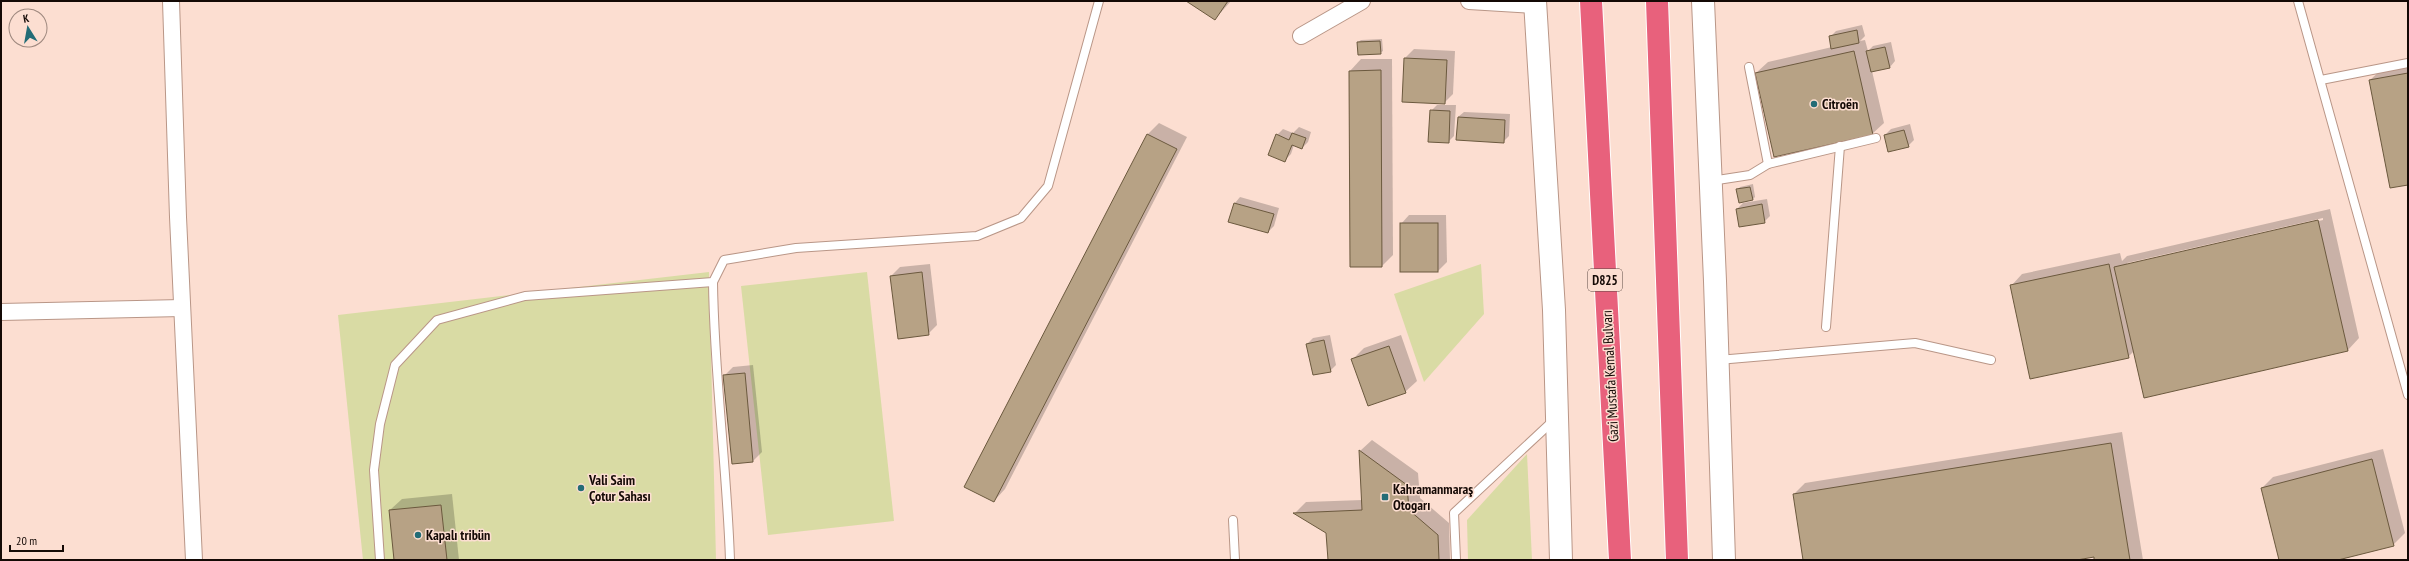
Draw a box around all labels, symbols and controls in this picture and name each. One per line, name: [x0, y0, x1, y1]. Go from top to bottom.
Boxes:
north arrow: [8, 8, 48, 48]
text: K: [22, 11, 31, 26]
place label: Citroën: [1822, 95, 1858, 113]
marker: Citroën: [1809, 99, 1819, 109]
road number: D825: [1588, 269, 1622, 291]
street label: Gazi Mustafa Kemal Bulvarı: [1598, 310, 1622, 442]
place label: Vali Saim Çotur Sahası: [588, 471, 651, 505]
place label: Kahramanmaraş Otogarı: [1393, 480, 1473, 514]
marker: Vali Saim Çotur Sahası: [576, 483, 586, 493]
marker: Kahramanmaraş Otogarı: [1380, 492, 1390, 502]
place label: Kapalı tribün: [426, 526, 490, 544]
scale bar: [10, 527, 63, 553]
marker: Kapalı tribün: [413, 530, 423, 540]
text: 20 m: [16, 533, 37, 548]

